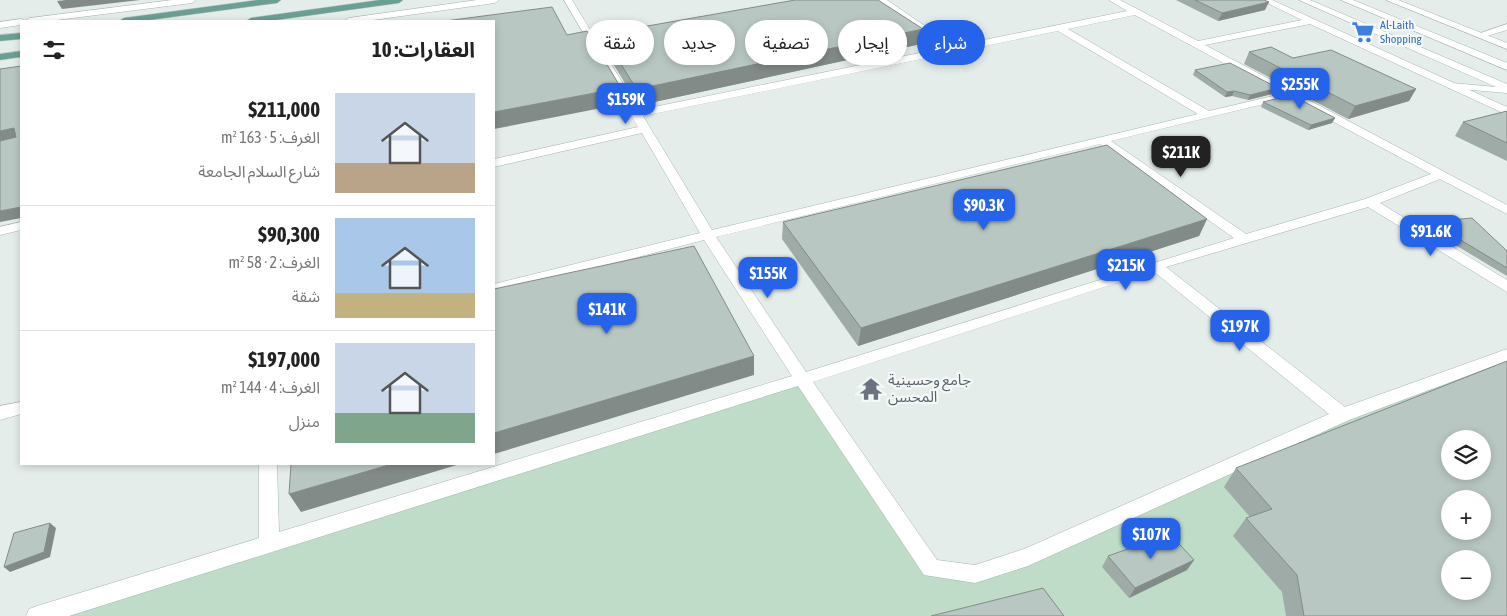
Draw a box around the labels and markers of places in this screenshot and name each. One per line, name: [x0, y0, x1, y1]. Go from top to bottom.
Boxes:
place label: Al-Laith Shopping: [1380, 18, 1422, 46]
supermarket icon: Al-Laith Shopping: [1350, 19, 1376, 45]
pin: $255K: [1265, 68, 1335, 110]
pin: $159K: [591, 82, 661, 125]
pin: $211K: [1146, 136, 1216, 178]
pin: $90.3K: [943, 188, 1025, 231]
pin: $91.6K: [1390, 214, 1472, 257]
pin: $215K: [1091, 248, 1161, 291]
pin: $155K: [733, 256, 803, 299]
pin: $141K: [572, 292, 642, 335]
pin: $197K: [1205, 310, 1275, 352]
place label: جامع وحسينية المحسن: [888, 371, 971, 406]
temple icon: جامع وحسينية المحسن: [858, 376, 884, 402]
pin: $107K: [1116, 518, 1186, 560]

